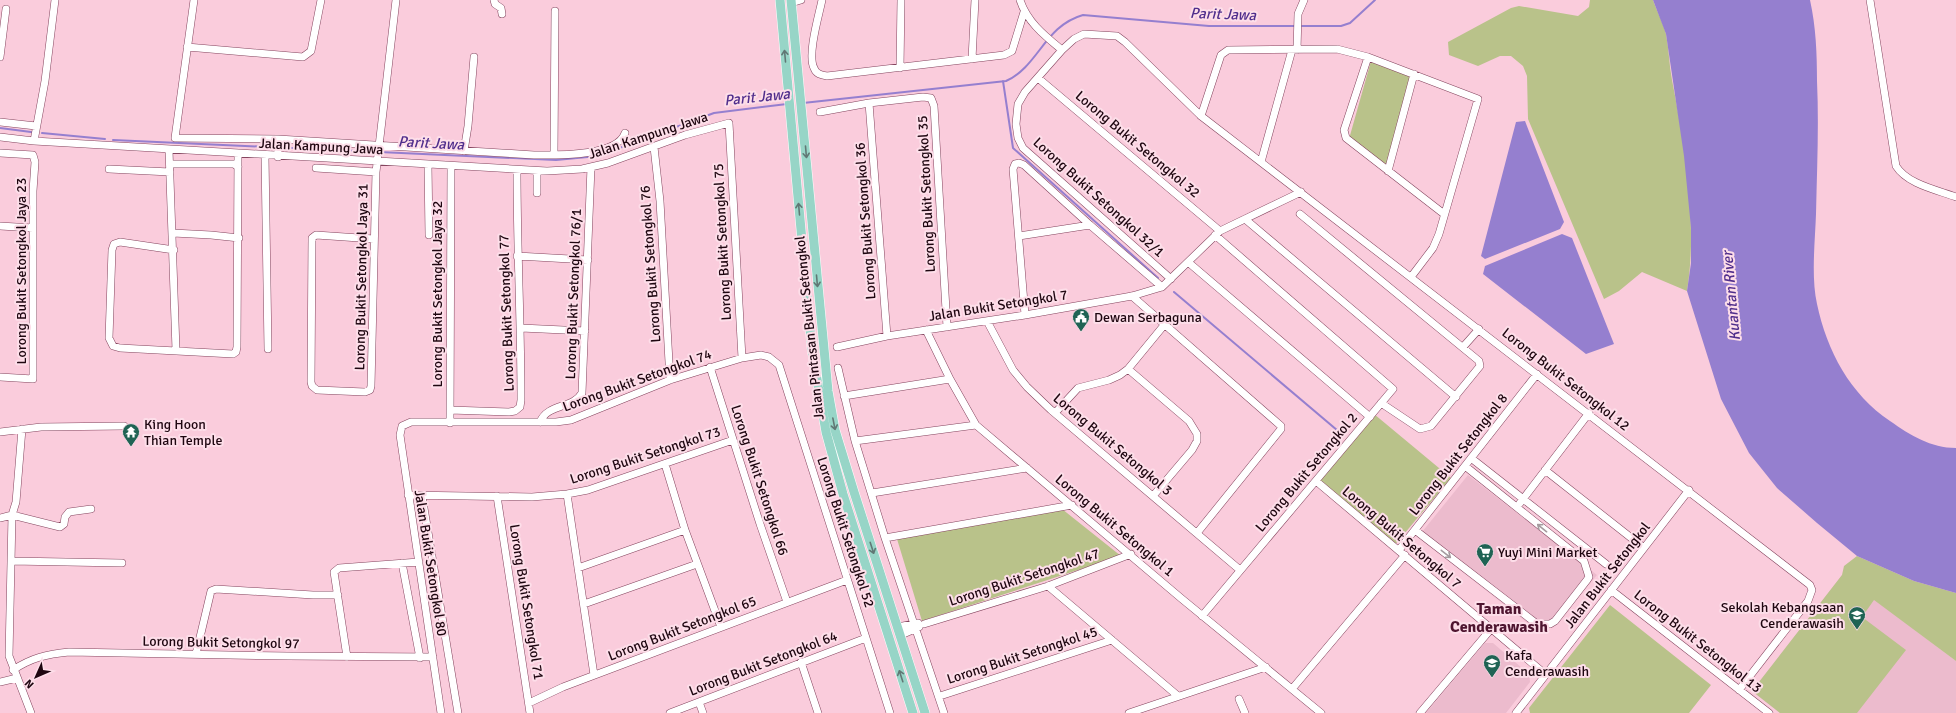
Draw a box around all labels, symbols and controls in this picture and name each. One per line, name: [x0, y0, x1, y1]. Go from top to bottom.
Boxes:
water label: Parit Jawa: [1190, 4, 1257, 24]
one-way arrow: [782, 50, 789, 63]
water label: Parit Jawa: [723, 85, 791, 109]
street label: Lorong Bukit Setongkol 32: [1072, 87, 1203, 202]
street label: Jalan Kampung Jawa: [586, 108, 710, 163]
street label: Lorong Bukit Setongkol 35: [914, 115, 939, 273]
water label: Parit Jawa: [397, 132, 465, 154]
street label: Lorong Bukit Setongkol 32/1: [1029, 134, 1168, 261]
street label: Jalan Kampung Jawa: [258, 135, 384, 158]
street label: Lorong Bukit Setongkol 36: [852, 142, 879, 300]
one-way arrow: [802, 145, 809, 158]
street label: Lorong Bukit Setongkol 75: [710, 163, 735, 321]
street label: Lorong Bukit Setongkol Jaya 23: [13, 178, 30, 364]
street label: Lorong Bukit Setongkol Jaya 31: [351, 183, 372, 371]
street label: Lorong Bukit Setongkol 76: [637, 185, 664, 343]
street label: Lorong Bukit Setongkol Jaya 32: [429, 201, 446, 387]
one-way arrow: [796, 203, 803, 216]
street label: Lorong Bukit Setongkol 76/1: [562, 208, 585, 380]
street label: Lorong Bukit Setongkol 77: [495, 234, 518, 392]
street label: Jalan Pintasan Bukit Setongkol: [791, 235, 828, 421]
water label: Kuantan River: [1718, 248, 1744, 341]
one-way arrow: [814, 274, 821, 287]
street label: Jalan Bukit Setongkol 7: [927, 286, 1069, 325]
public building icon: Dewan Serbaguna: [1071, 307, 1091, 332]
place label: Dewan Serbaguna: [1094, 309, 1202, 326]
street label: Lorong Bukit Setongkol 12: [1498, 324, 1633, 435]
street label: Lorong Bukit Setongkol 74: [560, 345, 714, 415]
street label: Lorong Bukit Setongkol 3: [1050, 390, 1176, 499]
street label: Lorong Bukit Setongkol 8: [1406, 390, 1511, 519]
street label: Lorong Bukit Setongkol 66: [727, 403, 792, 558]
street label: Lorong Bukit Setongkol 2: [1252, 409, 1361, 535]
place label: King Hoon Thian Temple: [144, 416, 222, 449]
one-way arrow: [830, 417, 838, 430]
temple icon: King Hoon Thian Temple: [121, 422, 141, 447]
street label: Lorong Bukit Setongkol 73: [568, 423, 723, 488]
street label: Lorong Bukit Setongkol 52: [813, 455, 878, 610]
street label: Lorong Bukit Setongkol 1: [1052, 471, 1178, 580]
street label: Lorong Bukit Setongkol 7: [1339, 483, 1465, 592]
street label: Jalan Bukit Setongkol 80: [411, 489, 450, 637]
street label: Jalan Bukit Setongkol: [1561, 519, 1654, 632]
street label: Lorong Bukit Setongkol 71: [506, 523, 547, 681]
one-way arrow: [1537, 524, 1548, 533]
one-way arrow: [869, 542, 876, 555]
supermarket icon: Yuyi Mini Market: [1475, 542, 1495, 567]
place label: Yuyi Mini Market: [1498, 544, 1598, 561]
street label: Lorong Bukit Setongkol 47: [947, 545, 1102, 610]
one-way arrow: [1441, 550, 1452, 558]
street label: Lorong Bukit Setongkol 13: [1630, 586, 1765, 697]
street label: Lorong Bukit Setongkol 65: [606, 592, 759, 665]
district label: Taman Cenderawasih: [1450, 599, 1548, 637]
place label: Sekolah Kebangsaan Cenderawasih: [1721, 599, 1844, 632]
school or university icon: Sekolah Kebangsaan Cenderawasih: [1847, 605, 1867, 630]
street label: Lorong Bukit Setongkol 45: [945, 623, 1100, 688]
street label: Lorong Bukit Setongkol 64: [687, 627, 840, 700]
street label: Lorong Bukit Setongkol 97: [142, 633, 300, 652]
place label: Kafa Cenderawasih: [1505, 647, 1589, 680]
school or university icon: Kafa Cenderawasih: [1482, 653, 1502, 678]
north arrow: [16, 657, 56, 697]
one-way arrow: [897, 670, 905, 682]
text: N: [22, 676, 37, 691]

